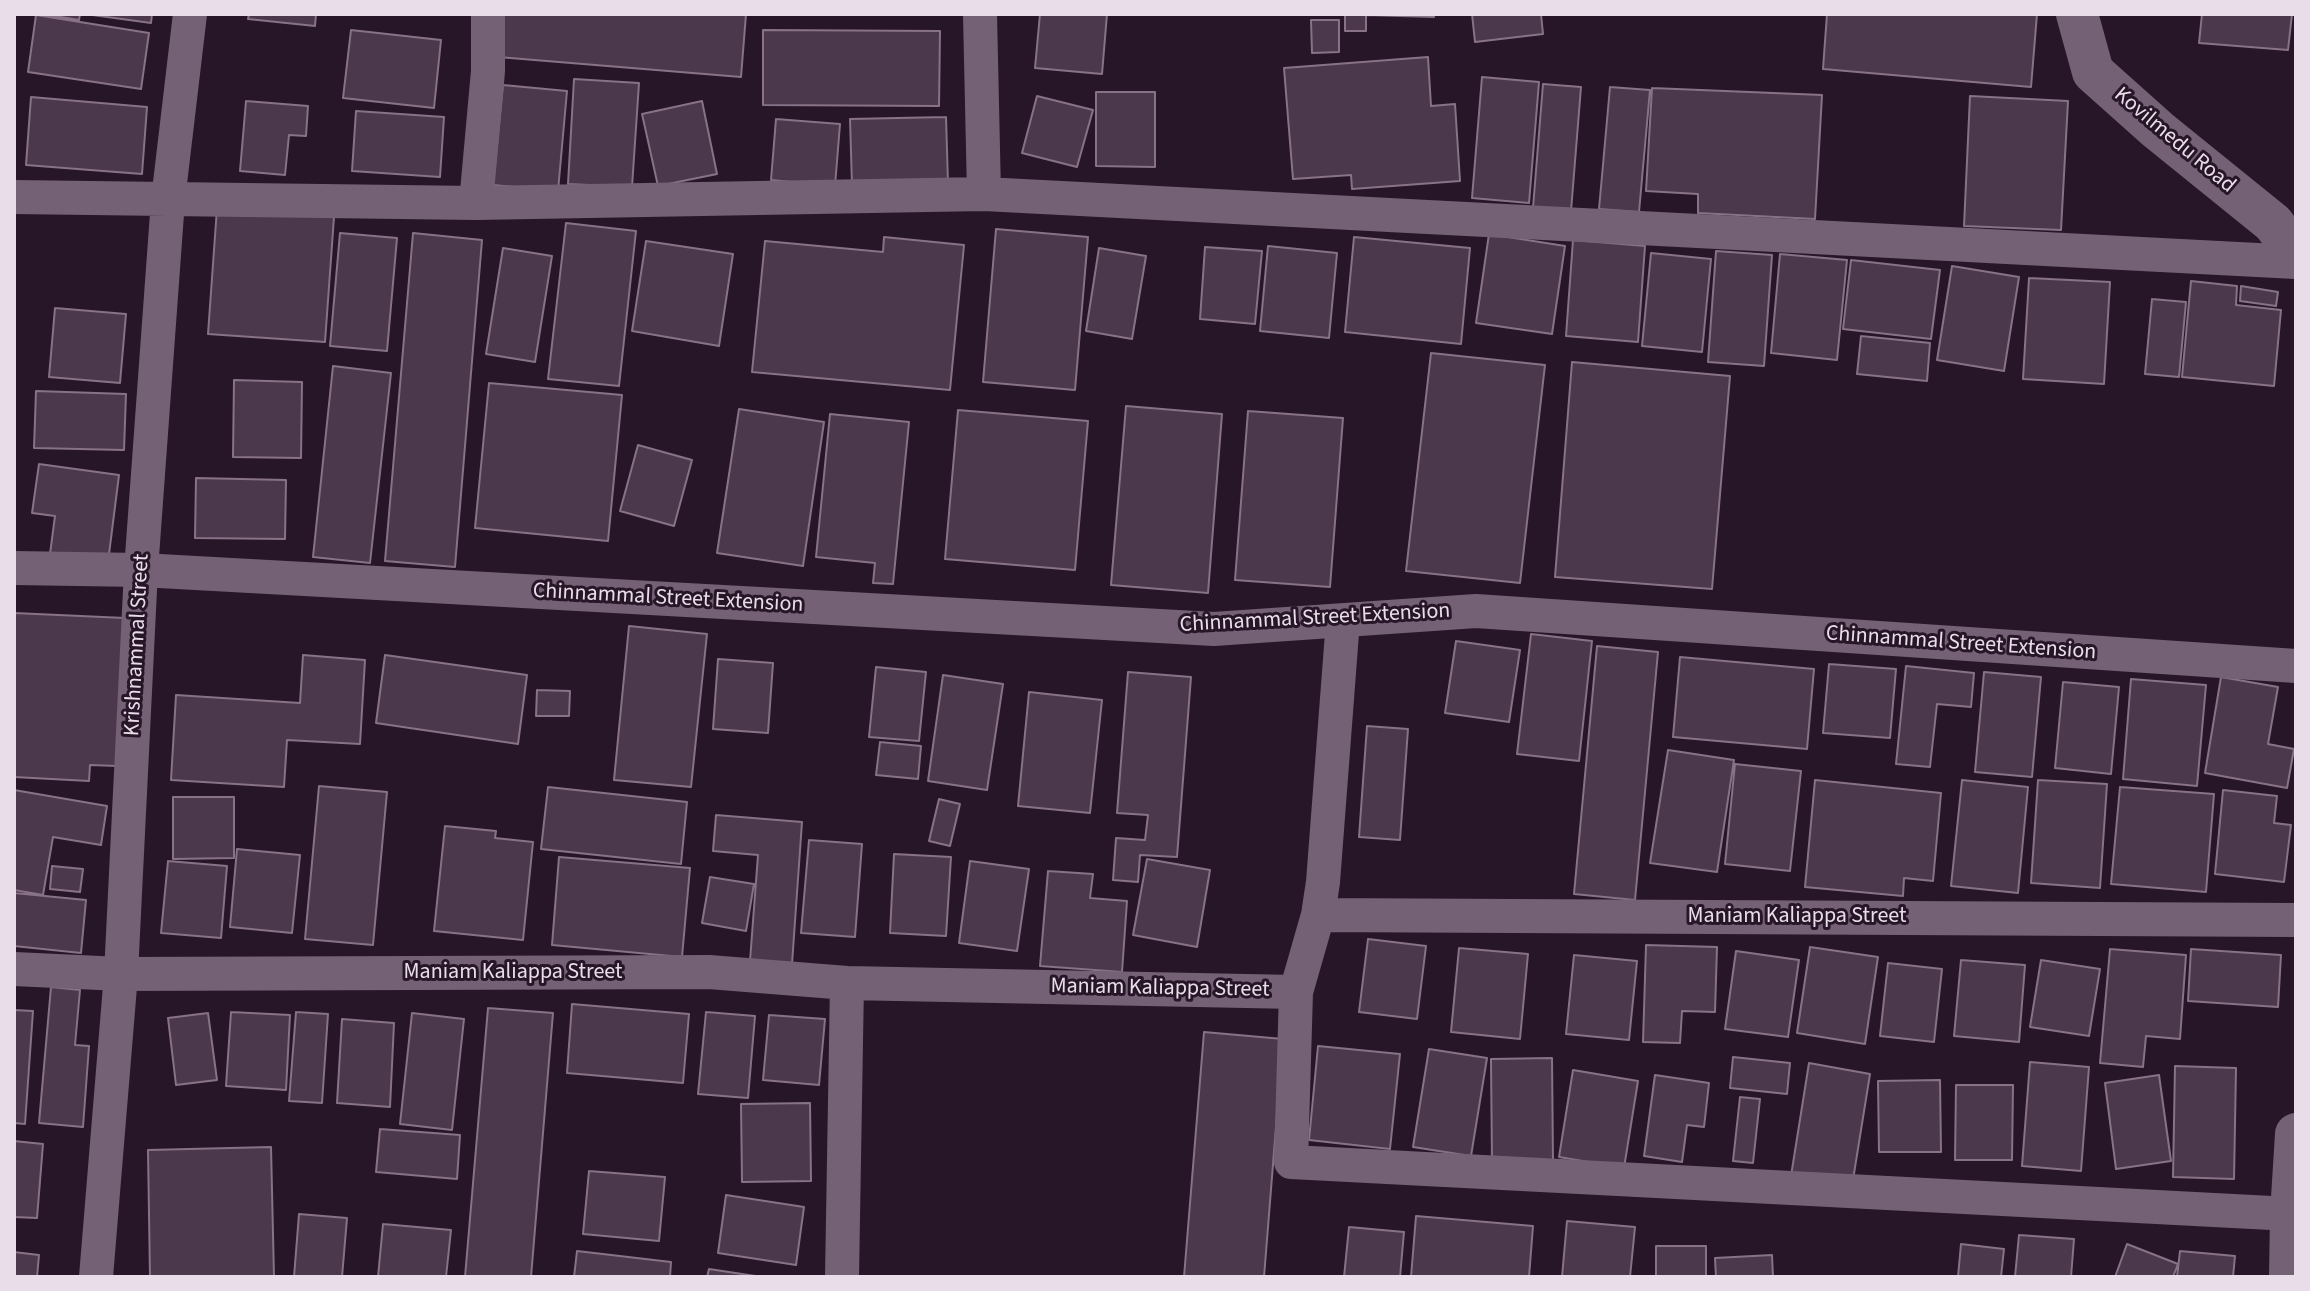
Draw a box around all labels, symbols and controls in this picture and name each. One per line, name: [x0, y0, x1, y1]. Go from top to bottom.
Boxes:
street label: Kovilmedu Road: [2108, 82, 2240, 200]
street label: Krishnammal Street: [120, 553, 156, 737]
street label: Chinnammal Street Extension: [532, 579, 804, 619]
street label: Chinnammal Street Extension: [1179, 599, 1451, 639]
street label: Chinnammal Street Extension: [1825, 621, 2097, 667]
street label: Maniam Kaliappa Street: [1688, 904, 1906, 930]
street label: Maniam Kaliappa Street: [404, 960, 622, 986]
street label: Maniam Kaliappa Street: [1050, 974, 1270, 1004]

